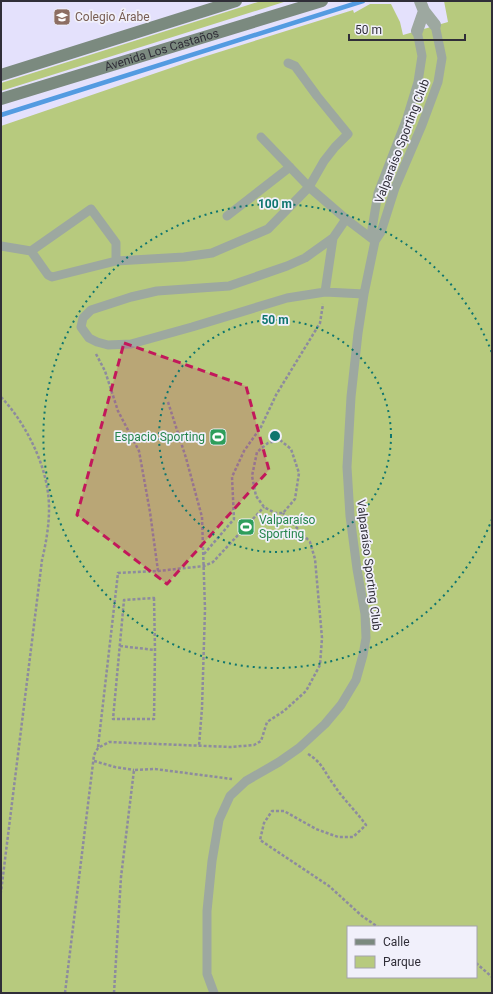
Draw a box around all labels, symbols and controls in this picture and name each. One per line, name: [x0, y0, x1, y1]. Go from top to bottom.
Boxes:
school or university icon: Colegio Árabe: [52, 7, 72, 27]
place label: Colegio Árabe: [75, 9, 150, 24]
scale bar: [349, 16, 465, 42]
text: 50 m: [355, 23, 382, 37]
street label: Avenida Los Castaños: [103, 26, 221, 74]
street label: Valparaíso Sporting Club: [372, 77, 432, 205]
text: 100 m: [258, 197, 292, 211]
text: 50 m: [261, 313, 289, 327]
sports icon: Espacio Sporting: [208, 427, 228, 447]
centre of rings: [268, 429, 282, 443]
place label: Espacio Sporting: [114, 430, 205, 444]
street label: Valparaíso Sporting Club: [354, 499, 384, 631]
place label: Valparaíso Sporting: [259, 513, 316, 541]
sports icon: Valparaíso Sporting: [236, 517, 256, 537]
legend: [347, 926, 477, 978]
text: Calle: [383, 935, 410, 949]
text: Parque: [383, 955, 421, 969]

